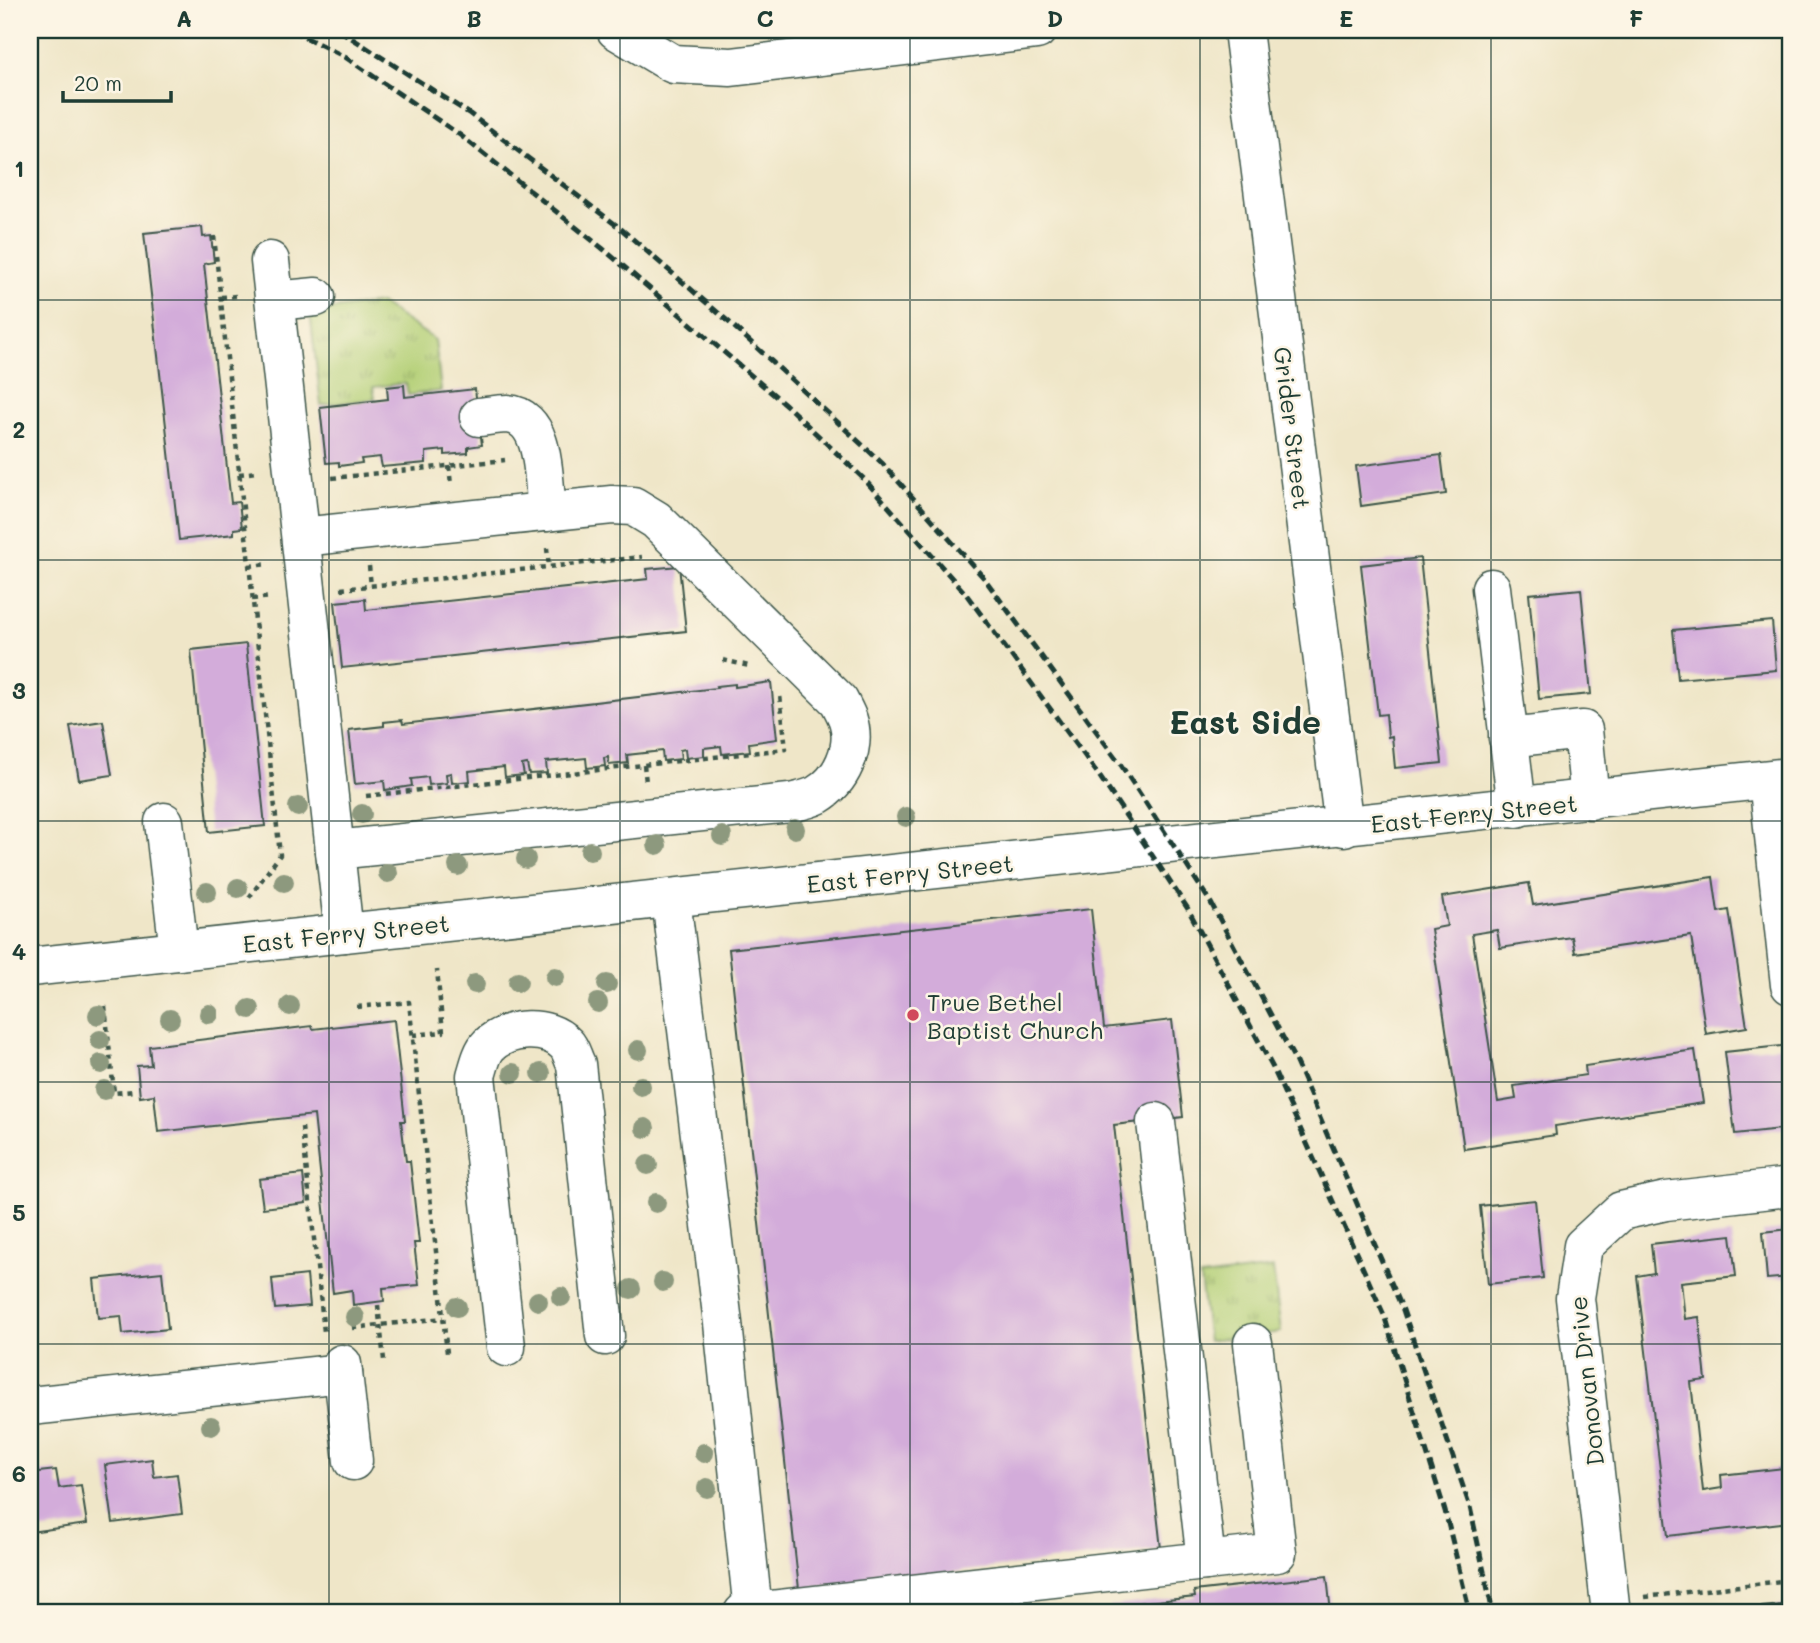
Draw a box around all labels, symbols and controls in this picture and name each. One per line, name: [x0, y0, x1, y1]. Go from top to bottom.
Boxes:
text: A: [176, 3, 192, 33]
text: B: [466, 3, 482, 33]
text: C: [756, 3, 774, 33]
text: D: [1047, 3, 1063, 33]
text: E: [1339, 3, 1353, 33]
text: F: [1629, 3, 1643, 33]
scale bar: [63, 60, 172, 104]
text: 20 m: [74, 69, 122, 96]
text: 1: [14, 153, 24, 183]
street label: Grider Street: [1268, 345, 1318, 511]
text: 2: [13, 414, 25, 444]
text: 3: [12, 675, 26, 705]
district label: East Side: [1169, 700, 1321, 742]
street label: East Ferry Street: [1369, 787, 1579, 839]
street label: East Ferry Street: [805, 847, 1015, 899]
street label: East Ferry Street: [241, 907, 451, 959]
text: 4: [12, 936, 26, 966]
place label: True Bethel Baptist Church: [927, 986, 1103, 1045]
marker: True Bethel Baptist Church: [905, 1007, 921, 1023]
text: 5: [12, 1197, 26, 1227]
street label: Donovan Drive: [1562, 1295, 1610, 1467]
text: 6: [12, 1458, 26, 1488]

